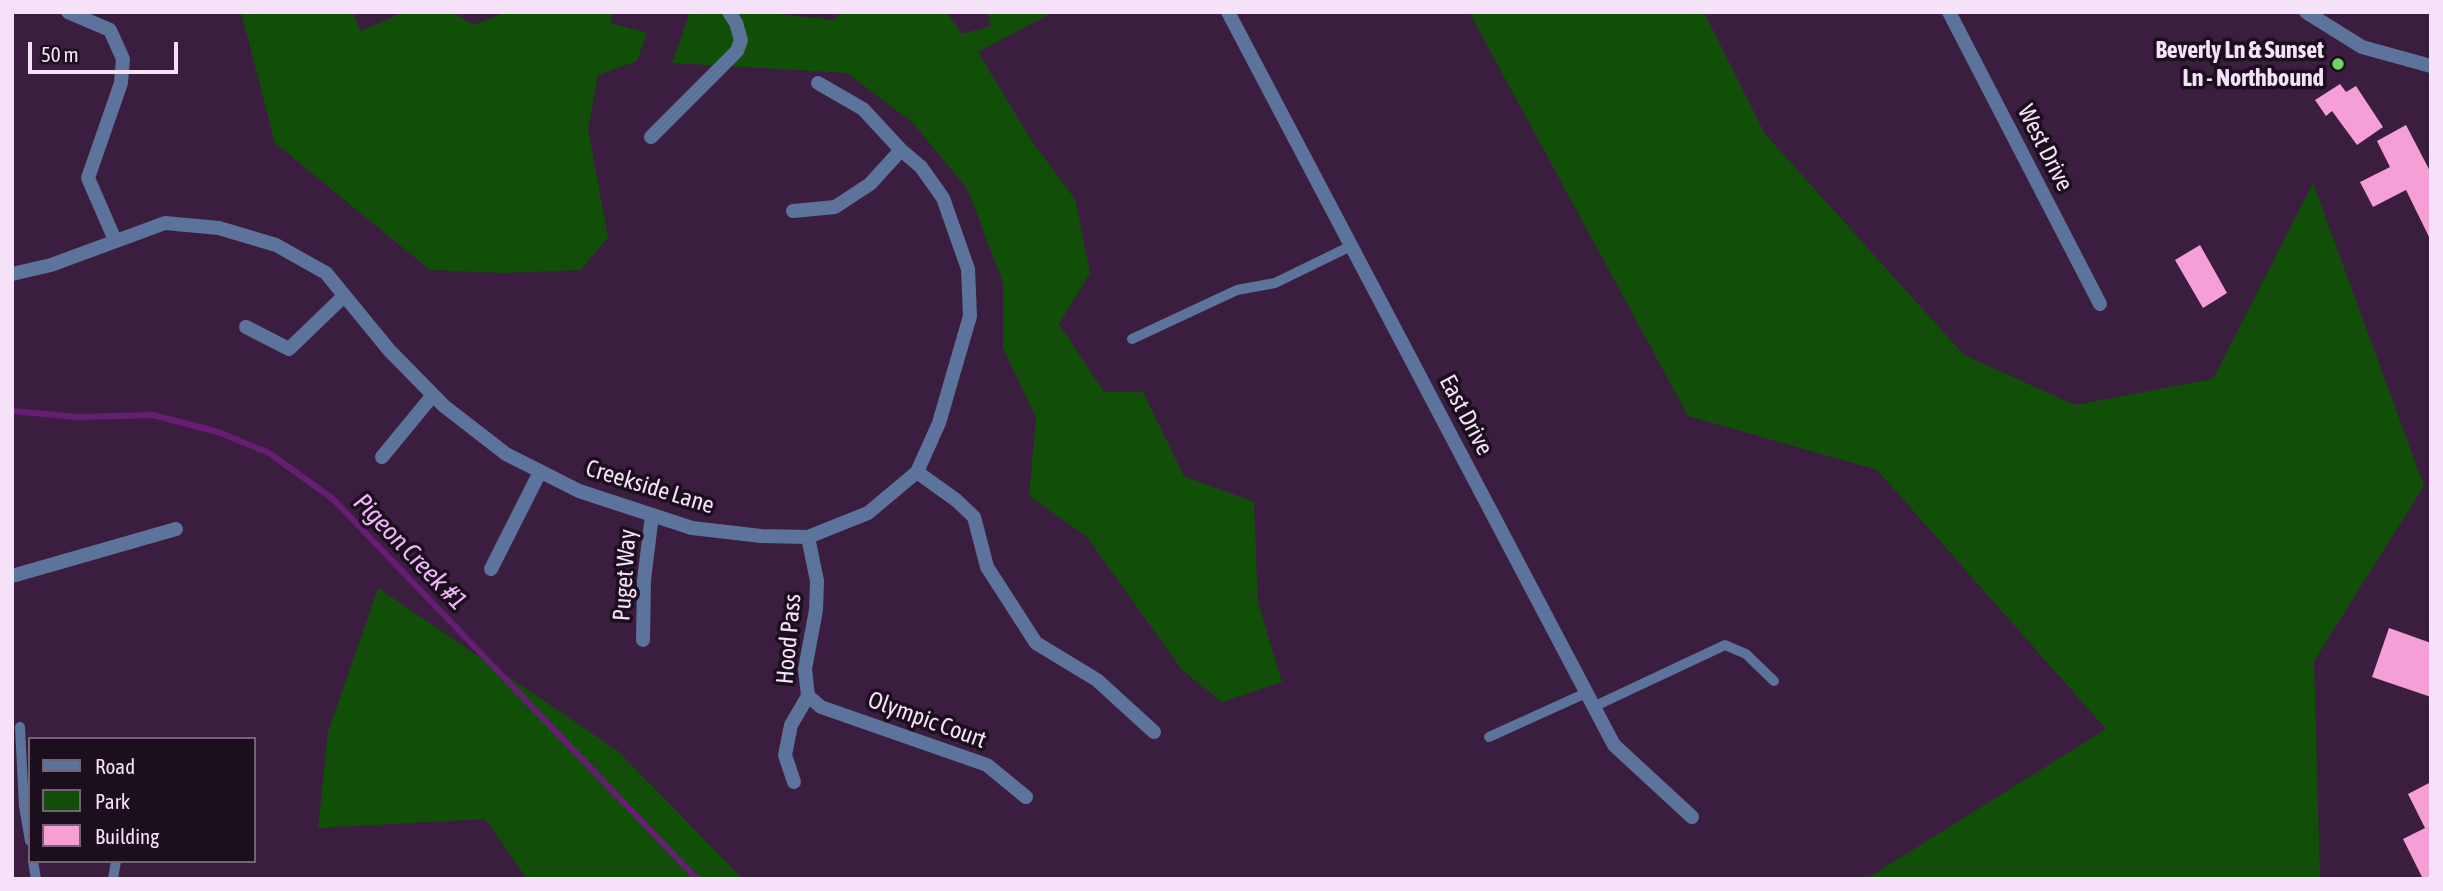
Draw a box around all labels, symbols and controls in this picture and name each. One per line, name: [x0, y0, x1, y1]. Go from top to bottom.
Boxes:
scale bar: [32, 28, 182, 72]
place label: Beverly Ln & Sunset Ln - Northbound: [2155, 36, 2324, 92]
text: 50 m: [41, 42, 79, 66]
marker: Beverly Ln & Sunset Ln - Northbound: [2330, 56, 2346, 72]
street label: West Drive: [2011, 100, 2079, 196]
street label: East Drive: [1433, 370, 1499, 460]
street label: Creekside Lane: [582, 454, 718, 520]
water label: Pigeon Creek #1: [347, 487, 473, 617]
street label: Puget Way: [607, 528, 643, 622]
street label: Hood Pass: [771, 593, 807, 685]
street label: Olympic Court: [864, 685, 990, 755]
legend: [28, 737, 256, 863]
text: Road: [95, 754, 135, 778]
text: Park: [95, 789, 130, 813]
text: Building: [95, 824, 159, 848]

